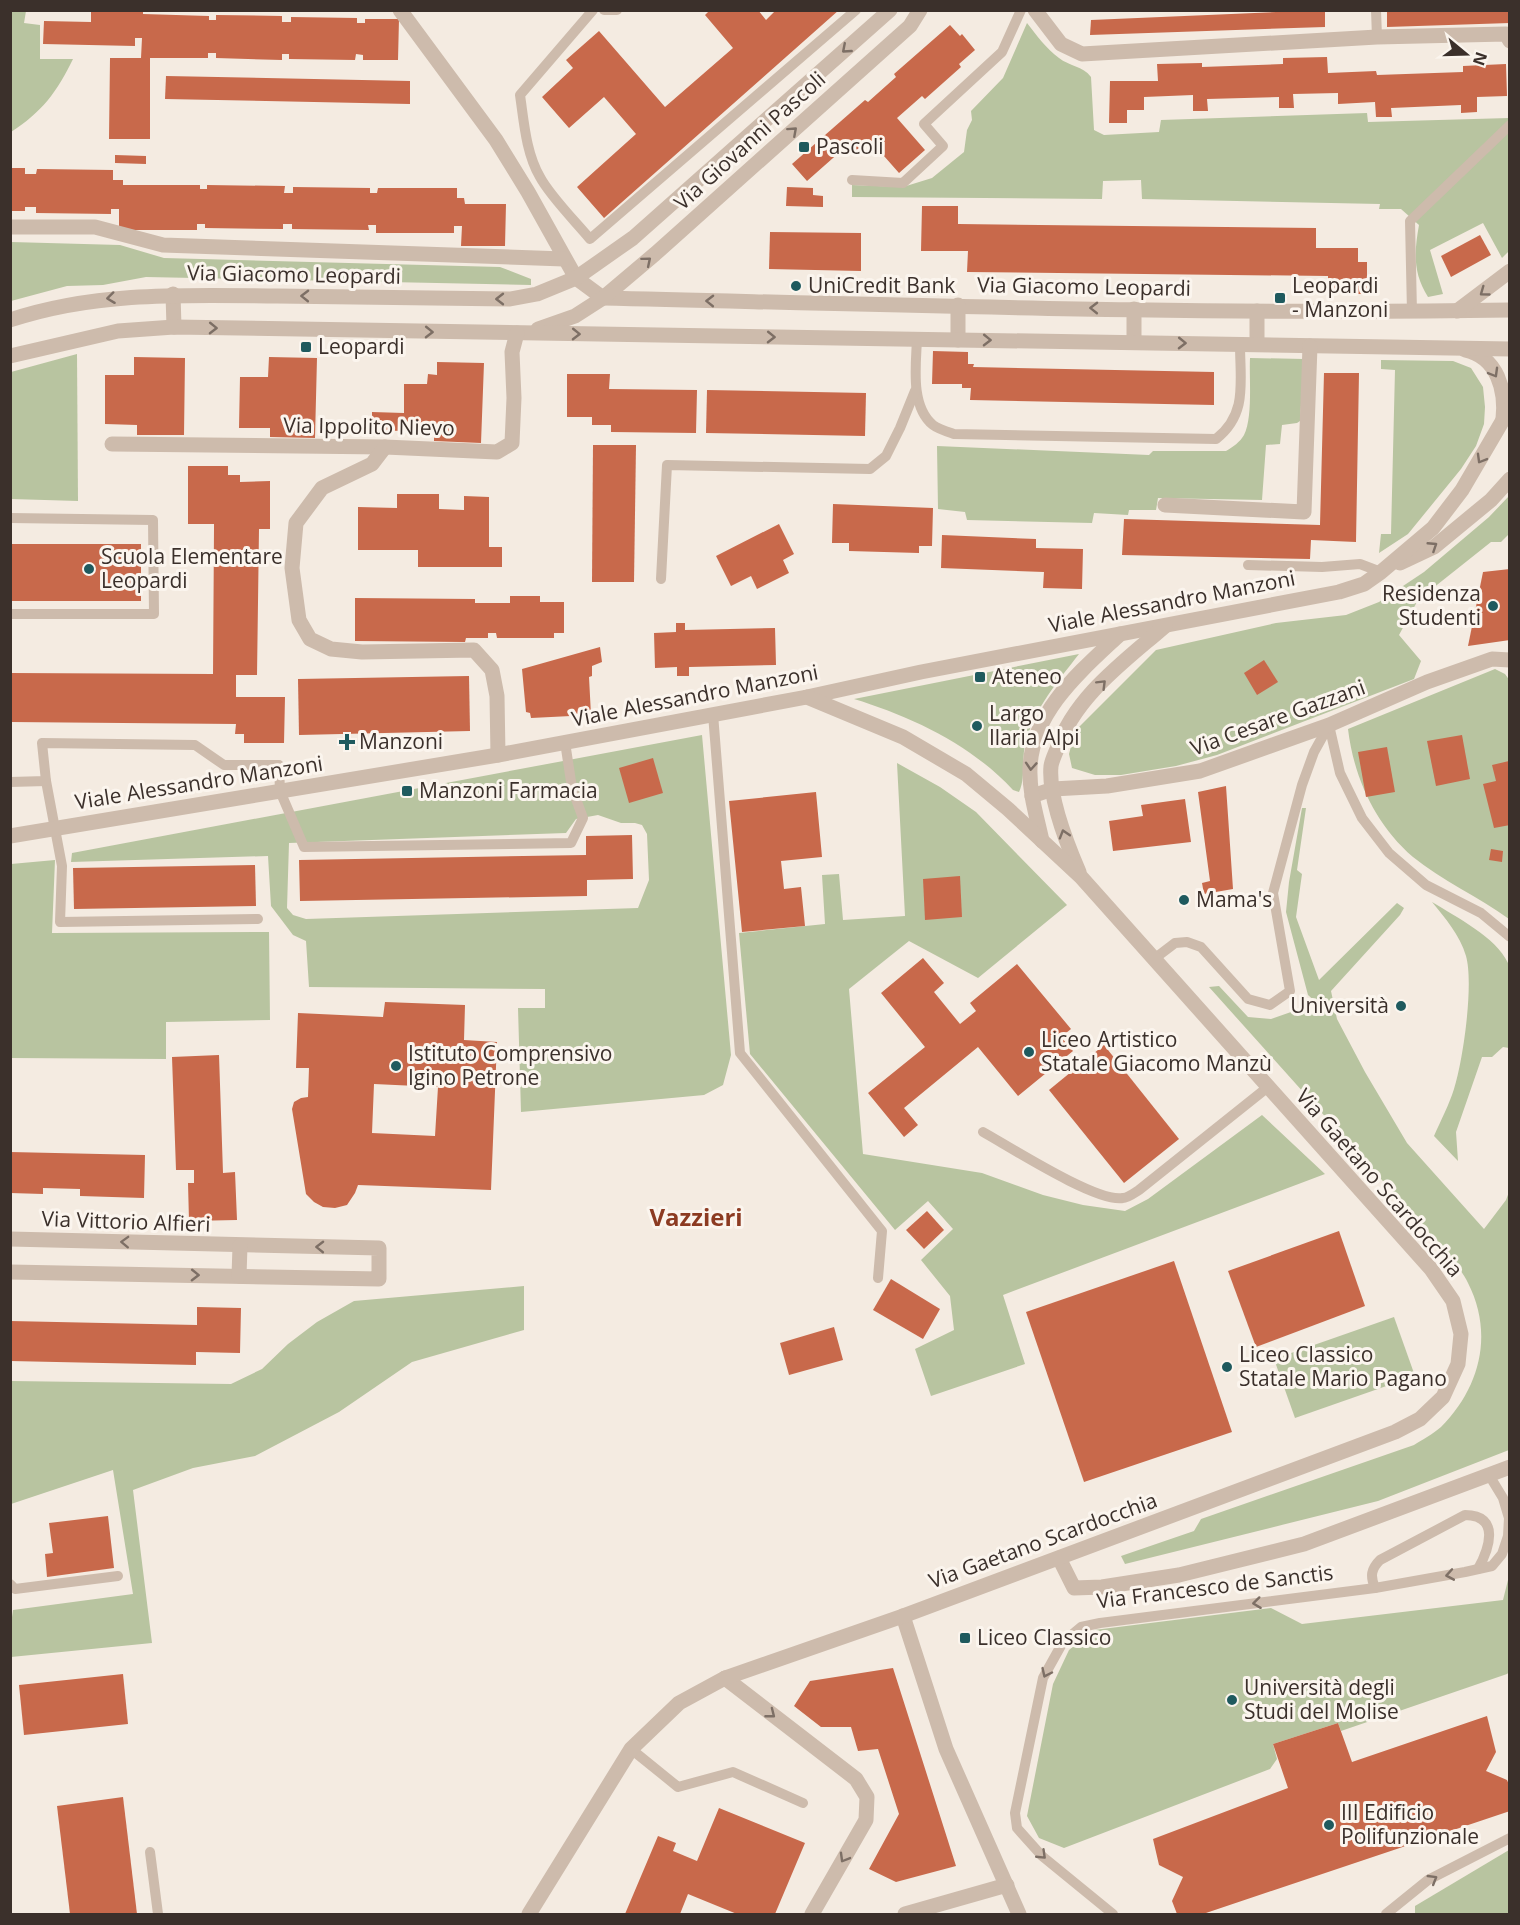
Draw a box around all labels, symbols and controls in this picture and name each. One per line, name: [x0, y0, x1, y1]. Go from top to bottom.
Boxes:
north arrow: [1436, 24, 1496, 84]
one-way arrow: [843, 42, 853, 53]
text: N: [1468, 49, 1493, 69]
street label: Via Giovanni Pascoli: [668, 65, 831, 216]
one-way arrow: [786, 127, 796, 138]
place label: Pascoli: [816, 132, 884, 160]
marker: Pascoli: [797, 140, 811, 154]
one-way arrow: [640, 257, 651, 268]
street label: Via Giacomo Leopardi: [187, 258, 401, 290]
street label: Via Giacomo Leopardi: [977, 270, 1191, 302]
place label: UniCredit Bank: [808, 271, 955, 299]
place label: Leopardi - Manzoni: [1292, 271, 1388, 323]
marker: UniCredit Bank: [789, 279, 803, 293]
one-way arrow: [1479, 284, 1490, 295]
one-way arrow: [301, 290, 310, 302]
marker: Leopardi - Manzoni: [1273, 291, 1287, 305]
one-way arrow: [106, 292, 115, 304]
one-way arrow: [496, 293, 505, 305]
one-way arrow: [706, 295, 715, 307]
one-way arrow: [1090, 302, 1099, 314]
one-way arrow: [208, 322, 217, 334]
one-way arrow: [424, 326, 433, 338]
one-way arrow: [571, 328, 580, 340]
one-way arrow: [766, 331, 775, 343]
place label: Leopardi: [318, 332, 405, 360]
one-way arrow: [982, 334, 991, 346]
one-way arrow: [1177, 337, 1186, 349]
marker: Leopardi: [299, 340, 313, 354]
one-way arrow: [1487, 367, 1498, 377]
street label: Via Ippolito Nievo: [283, 411, 455, 441]
one-way arrow: [1476, 453, 1488, 463]
one-way arrow: [1427, 541, 1437, 553]
place label: Scuola Elementare Leopardi: [101, 542, 283, 594]
marker: Scuola Elementare Leopardi: [82, 562, 96, 576]
street label: Viale Alessandro Manzoni: [1046, 563, 1297, 639]
place label: Residenza Studenti: [1382, 579, 1481, 631]
marker: Residenza Studenti: [1486, 599, 1500, 613]
street label: Viale Alessandro Manzoni: [569, 657, 820, 733]
place label: Ateneo: [992, 662, 1062, 690]
marker: Ateneo: [973, 670, 987, 684]
street label: Via Cesare Gazzani: [1186, 672, 1369, 762]
one-way arrow: [1094, 680, 1105, 691]
place label: Largo Ilaria Alpi: [989, 699, 1080, 751]
marker: Largo Ilaria Alpi: [970, 719, 984, 733]
place label: Manzoni: [359, 727, 443, 755]
marker: Manzoni: [340, 735, 354, 749]
street label: Viale Alessandro Manzoni: [73, 749, 325, 815]
one-way arrow: [1025, 761, 1038, 770]
place label: Manzoni Farmacia: [419, 776, 598, 804]
marker: Manzoni Farmacia: [400, 784, 414, 798]
one-way arrow: [1059, 829, 1071, 840]
place label: Mama's: [1196, 885, 1272, 913]
marker: Mama's: [1177, 893, 1191, 907]
place label: Università: [1290, 991, 1389, 1019]
marker: Università: [1394, 999, 1408, 1013]
place label: Liceo Artistico Statale Giacomo Manzù: [1041, 1025, 1272, 1077]
place label: Istituto Comprensivo Igino Petrone: [408, 1039, 612, 1091]
marker: Liceo Artistico Statale Giacomo Manzù: [1022, 1045, 1036, 1059]
marker: Istituto Comprensivo Igino Petrone: [389, 1059, 403, 1073]
street label: Via Gaetano Scardocchia: [1290, 1082, 1469, 1283]
district label: Vazzieri: [649, 1200, 743, 1233]
street label: Via Vittorio Alfieri: [41, 1204, 211, 1238]
one-way arrow: [121, 1236, 130, 1249]
one-way arrow: [316, 1241, 325, 1253]
one-way arrow: [190, 1269, 199, 1281]
place label: Liceo Classico Statale Mario Pagano: [1239, 1340, 1447, 1392]
marker: Liceo Classico Statale Mario Pagano: [1220, 1360, 1234, 1374]
street label: Via Gaetano Scardocchia: [925, 1486, 1161, 1594]
street label: Via Francesco de Sanctis: [1095, 1558, 1335, 1614]
one-way arrow: [1445, 1568, 1455, 1581]
one-way arrow: [1253, 1596, 1262, 1608]
place label: Liceo Classico: [977, 1623, 1111, 1651]
marker: Liceo Classico: [958, 1631, 972, 1645]
one-way arrow: [1042, 1667, 1054, 1678]
place label: Università degli Studi del Molise: [1244, 1673, 1399, 1725]
marker: Università degli Studi del Molise: [1225, 1693, 1239, 1707]
one-way arrow: [765, 1706, 776, 1717]
place label: III Edificio Polifunzionale: [1341, 1798, 1479, 1850]
marker: III Edificio Polifunzionale: [1322, 1818, 1336, 1832]
one-way arrow: [1035, 1847, 1046, 1858]
one-way arrow: [840, 1852, 851, 1862]
one-way arrow: [1427, 1874, 1437, 1886]

